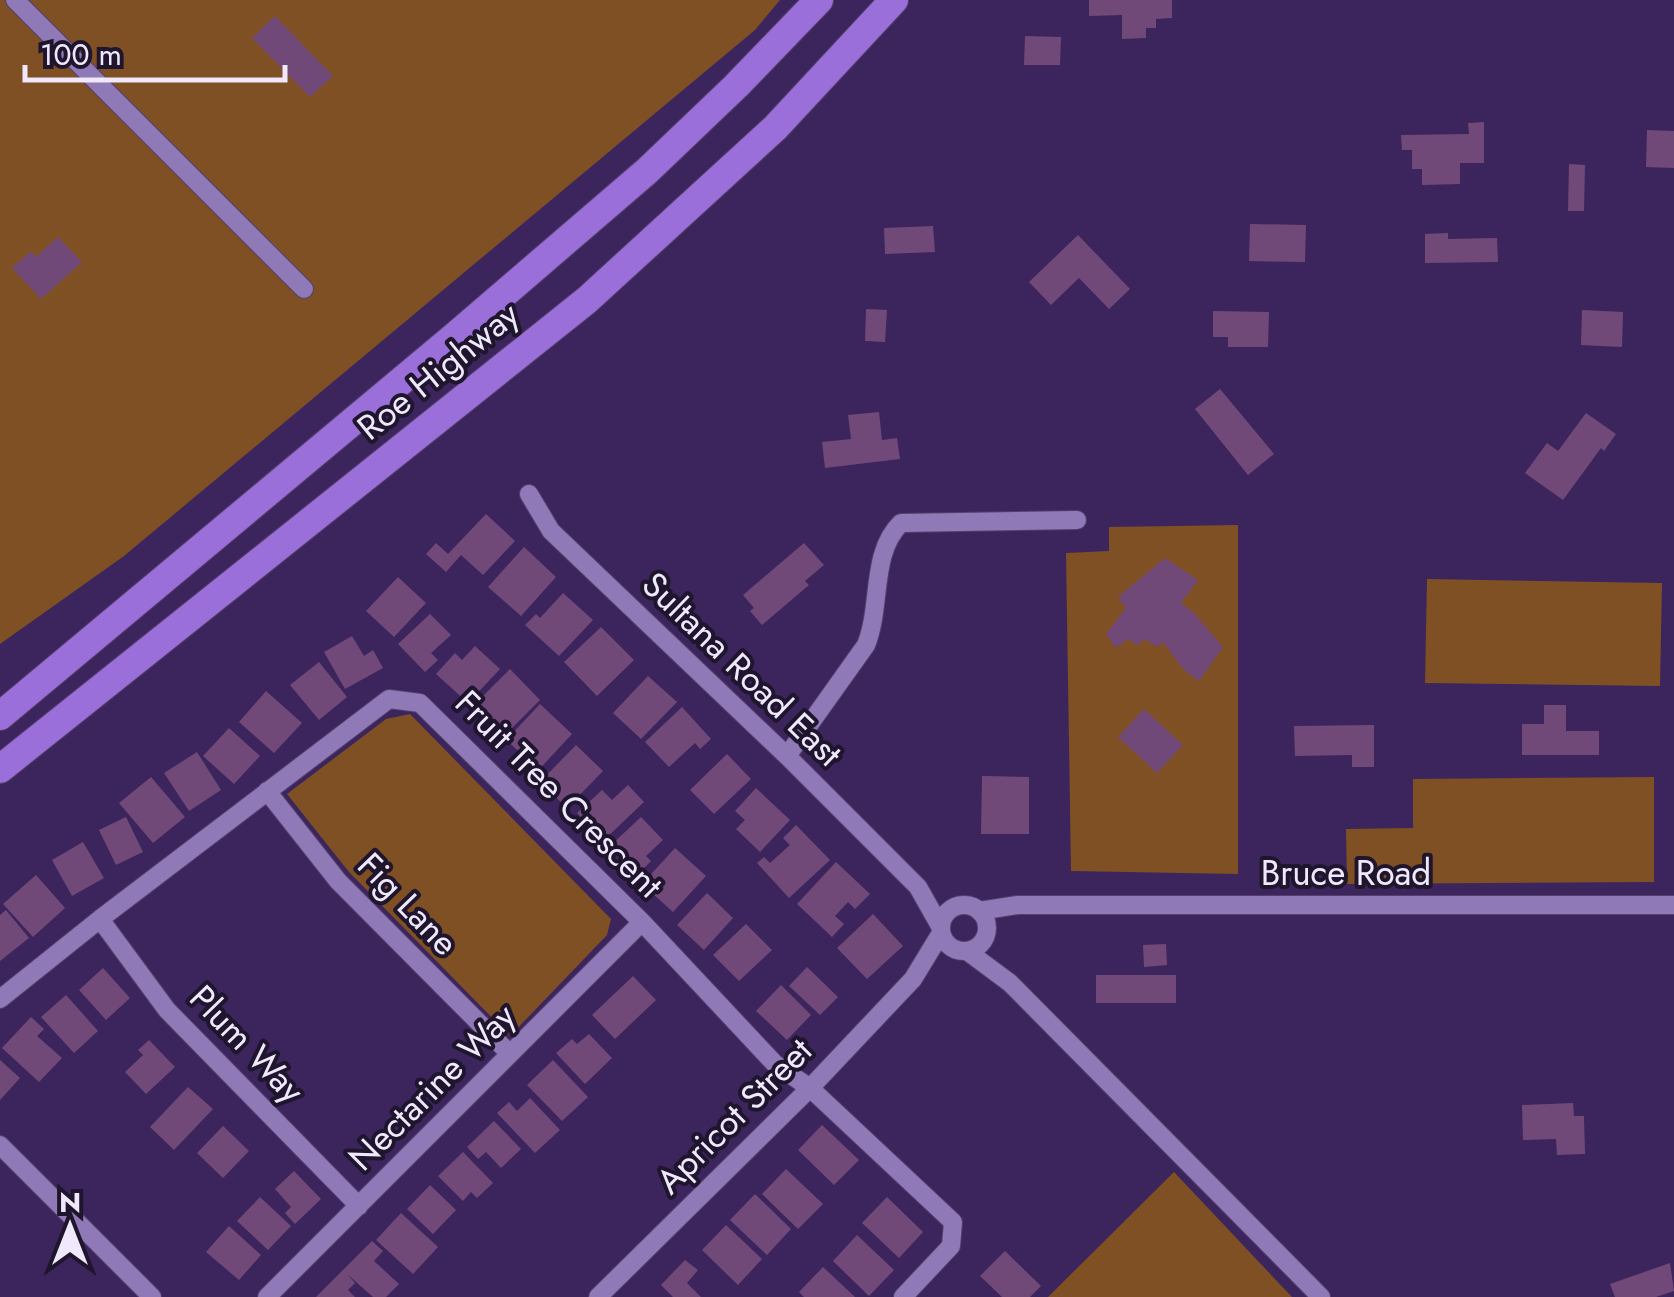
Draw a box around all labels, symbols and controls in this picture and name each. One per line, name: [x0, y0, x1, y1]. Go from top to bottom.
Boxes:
scale bar: [25, 20, 285, 82]
text: 100 m: [40, 33, 122, 76]
street label: Roe Highway: [346, 290, 530, 452]
street label: Sultana Road East: [631, 560, 854, 778]
street label: Fruit Tree Crescent: [444, 679, 675, 910]
street label: Fig Lane: [346, 841, 470, 967]
street label: Bruce Road: [1261, 848, 1431, 898]
street label: Plum Way: [178, 974, 316, 1115]
street label: Nectarine Way: [337, 992, 527, 1182]
street label: Apricot Street: [645, 1026, 824, 1205]
north arrow: [20, 1177, 120, 1277]
text: N: [59, 1182, 81, 1223]

